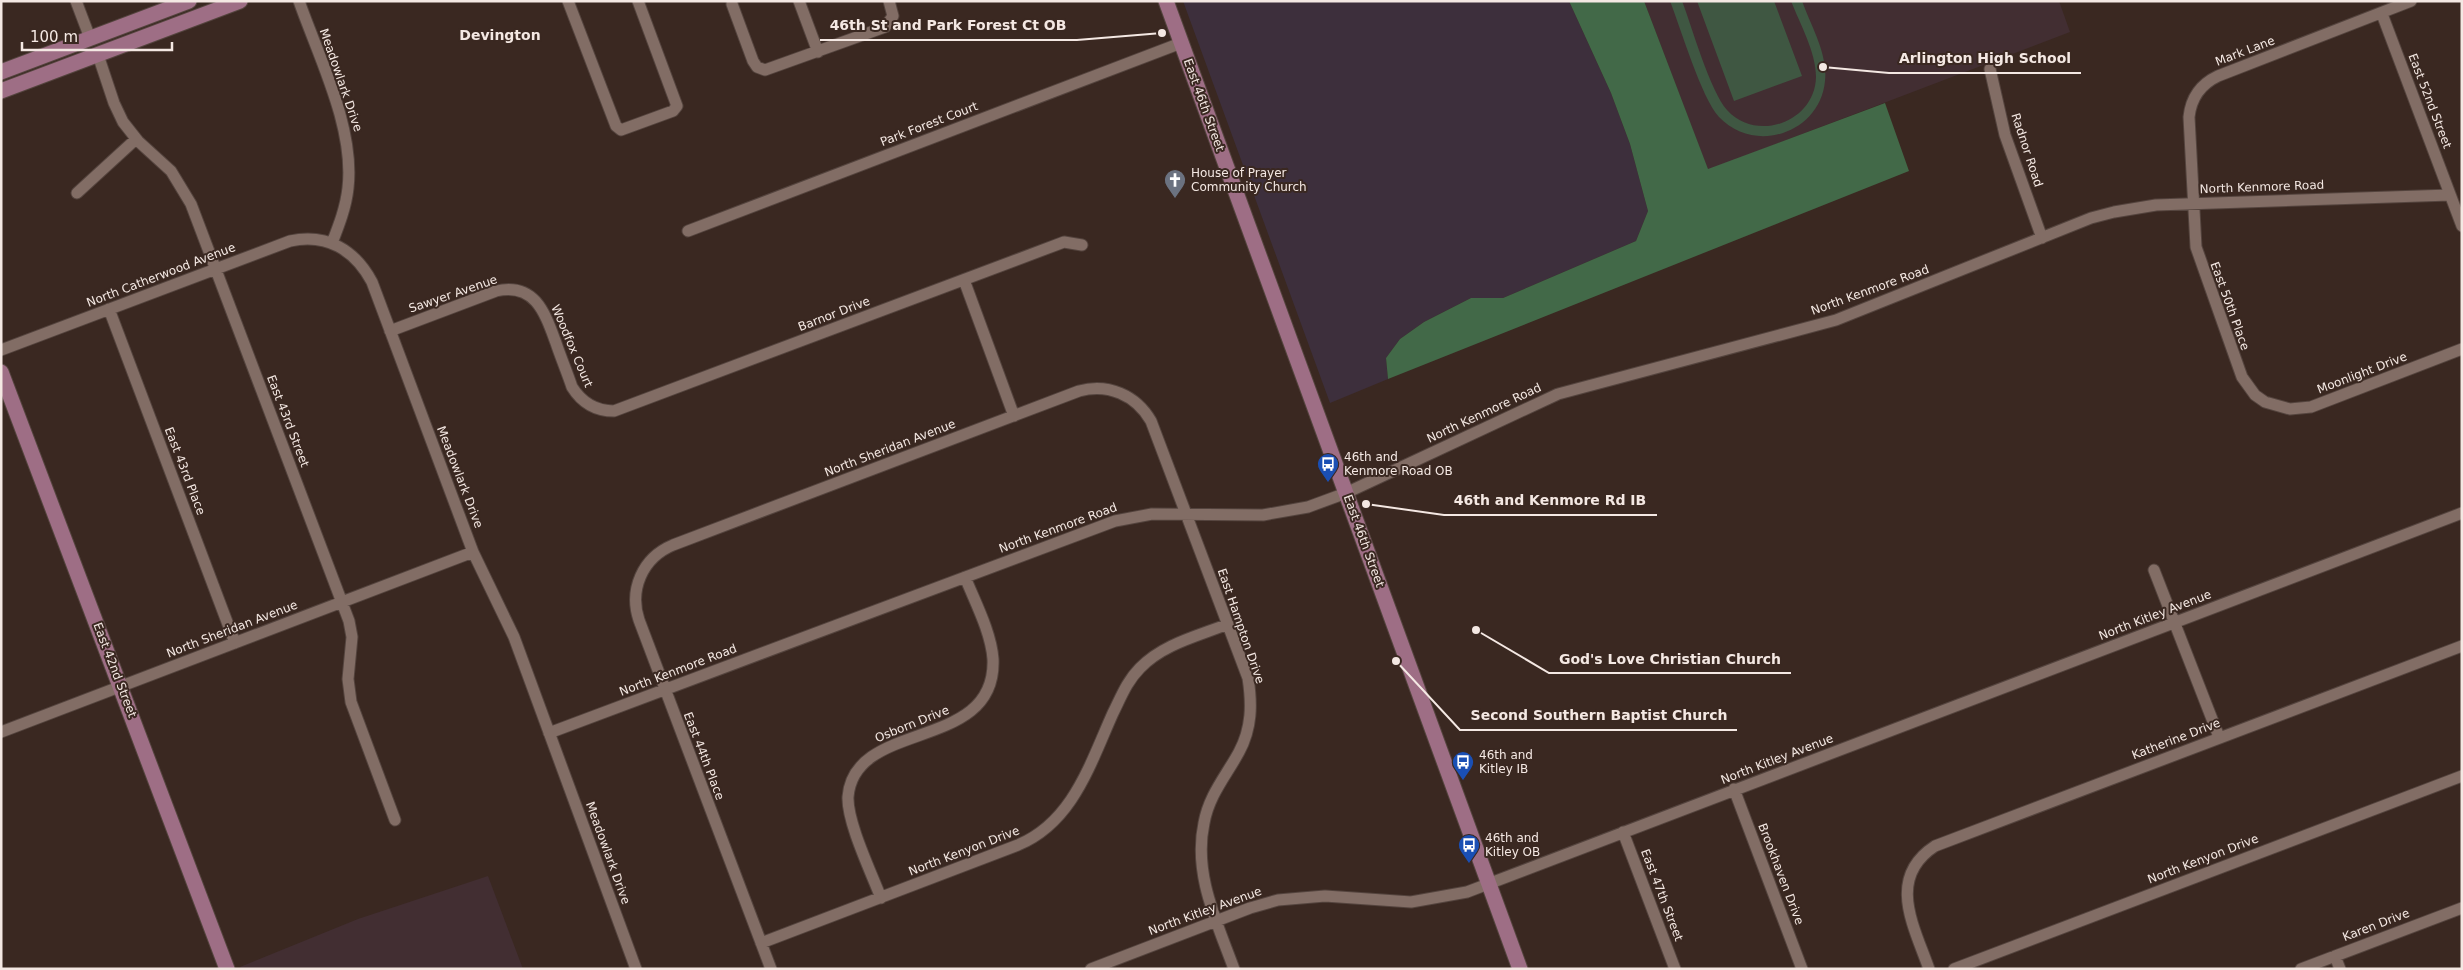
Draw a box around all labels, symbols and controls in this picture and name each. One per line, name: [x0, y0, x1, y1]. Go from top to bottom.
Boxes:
callout: 46th St and Park Forest Ct OB: [820, 11, 1077, 40]
text: 46th St and Park Forest Ct OB: [830, 17, 1066, 33]
scale bar: [22, 20, 172, 52]
street label: Meadowlark Drive: [317, 27, 365, 133]
district label: Devington: [459, 27, 541, 43]
text: 100 m: [30, 28, 78, 46]
street label: Mark Lane: [2213, 33, 2277, 69]
callout: Arlington High School: [1889, 44, 2081, 73]
text: Arlington High School: [1899, 50, 2071, 66]
street label: East 52nd Street: [2405, 52, 2455, 151]
street label: East 46th Street: [1181, 57, 1227, 154]
street label: Park Forest Court: [878, 99, 980, 149]
street label: Radnor Road: [2008, 111, 2046, 189]
place label: House of Prayer Community Church: [1191, 166, 1307, 194]
church icon: House of Prayer Community Church: [1163, 168, 1187, 199]
street label: North Kenmore Road: [2199, 178, 2325, 196]
street label: North Catherwood Avenue: [85, 240, 237, 310]
street label: East 50th Place: [2208, 260, 2252, 352]
street label: North Kenmore Road: [1809, 262, 1931, 318]
street label: Sawyer Avenue: [407, 272, 499, 316]
street label: Barnor Drive: [796, 294, 872, 334]
street label: Woodfox Court: [548, 303, 596, 390]
street label: Moonlight Drive: [2315, 349, 2409, 397]
street label: East 43rd Street: [264, 373, 312, 469]
street label: North Kenmore Road: [1425, 380, 1543, 446]
street label: North Sheridan Avenue: [822, 417, 958, 479]
street label: Meadowlark Drive: [434, 424, 486, 530]
street label: East 43rd Place: [162, 425, 208, 517]
place label: 46th and Kenmore Road OB: [1344, 450, 1453, 478]
bus stop icon: 46th and Kenmore Road OB: [1316, 452, 1340, 483]
callout: 46th and Kenmore Rd IB: [1444, 486, 1657, 515]
text: 46th and Kenmore Rd IB: [1454, 492, 1646, 508]
street label: East 46th Street: [1341, 493, 1387, 590]
street label: North Kenmore Road: [997, 500, 1119, 556]
street label: East Hampton Drive: [1215, 567, 1267, 685]
street label: North Kitley Avenue: [2097, 587, 2213, 643]
street label: North Sheridan Avenue: [164, 598, 300, 660]
street label: East 42nd Street: [90, 621, 140, 720]
street label: North Kenmore Road: [617, 641, 739, 699]
callout: God's Love Christian Church: [1549, 644, 1791, 673]
text: God's Love Christian Church: [1559, 651, 1781, 667]
callout: Second Southern Baptist Church: [1460, 701, 1737, 730]
street label: Osborn Drive: [873, 703, 951, 745]
text: Second Southern Baptist Church: [1471, 707, 1727, 723]
street label: East 44th Place: [681, 710, 727, 802]
street label: Katherine Drive: [2130, 716, 2222, 762]
street label: North Kitley Avenue: [1719, 731, 1835, 787]
place label: 46th and Kitley IB: [1479, 748, 1533, 776]
bus stop icon: 46th and Kitley IB: [1451, 750, 1475, 781]
street label: Meadowlark Drive: [583, 800, 633, 906]
street label: Brookhaven Drive: [1755, 821, 1807, 927]
street label: North Kenyon Drive: [907, 823, 1021, 879]
place label: 46th and Kitley OB: [1485, 831, 1540, 859]
street label: North Kenyon Drive: [2146, 831, 2260, 887]
bus stop icon: 46th and Kitley OB: [1457, 833, 1481, 864]
street label: East 47th Street: [1638, 847, 1686, 943]
street label: North Kitley Avenue: [1146, 884, 1264, 938]
street label: Karen Drive: [2341, 906, 2411, 944]

